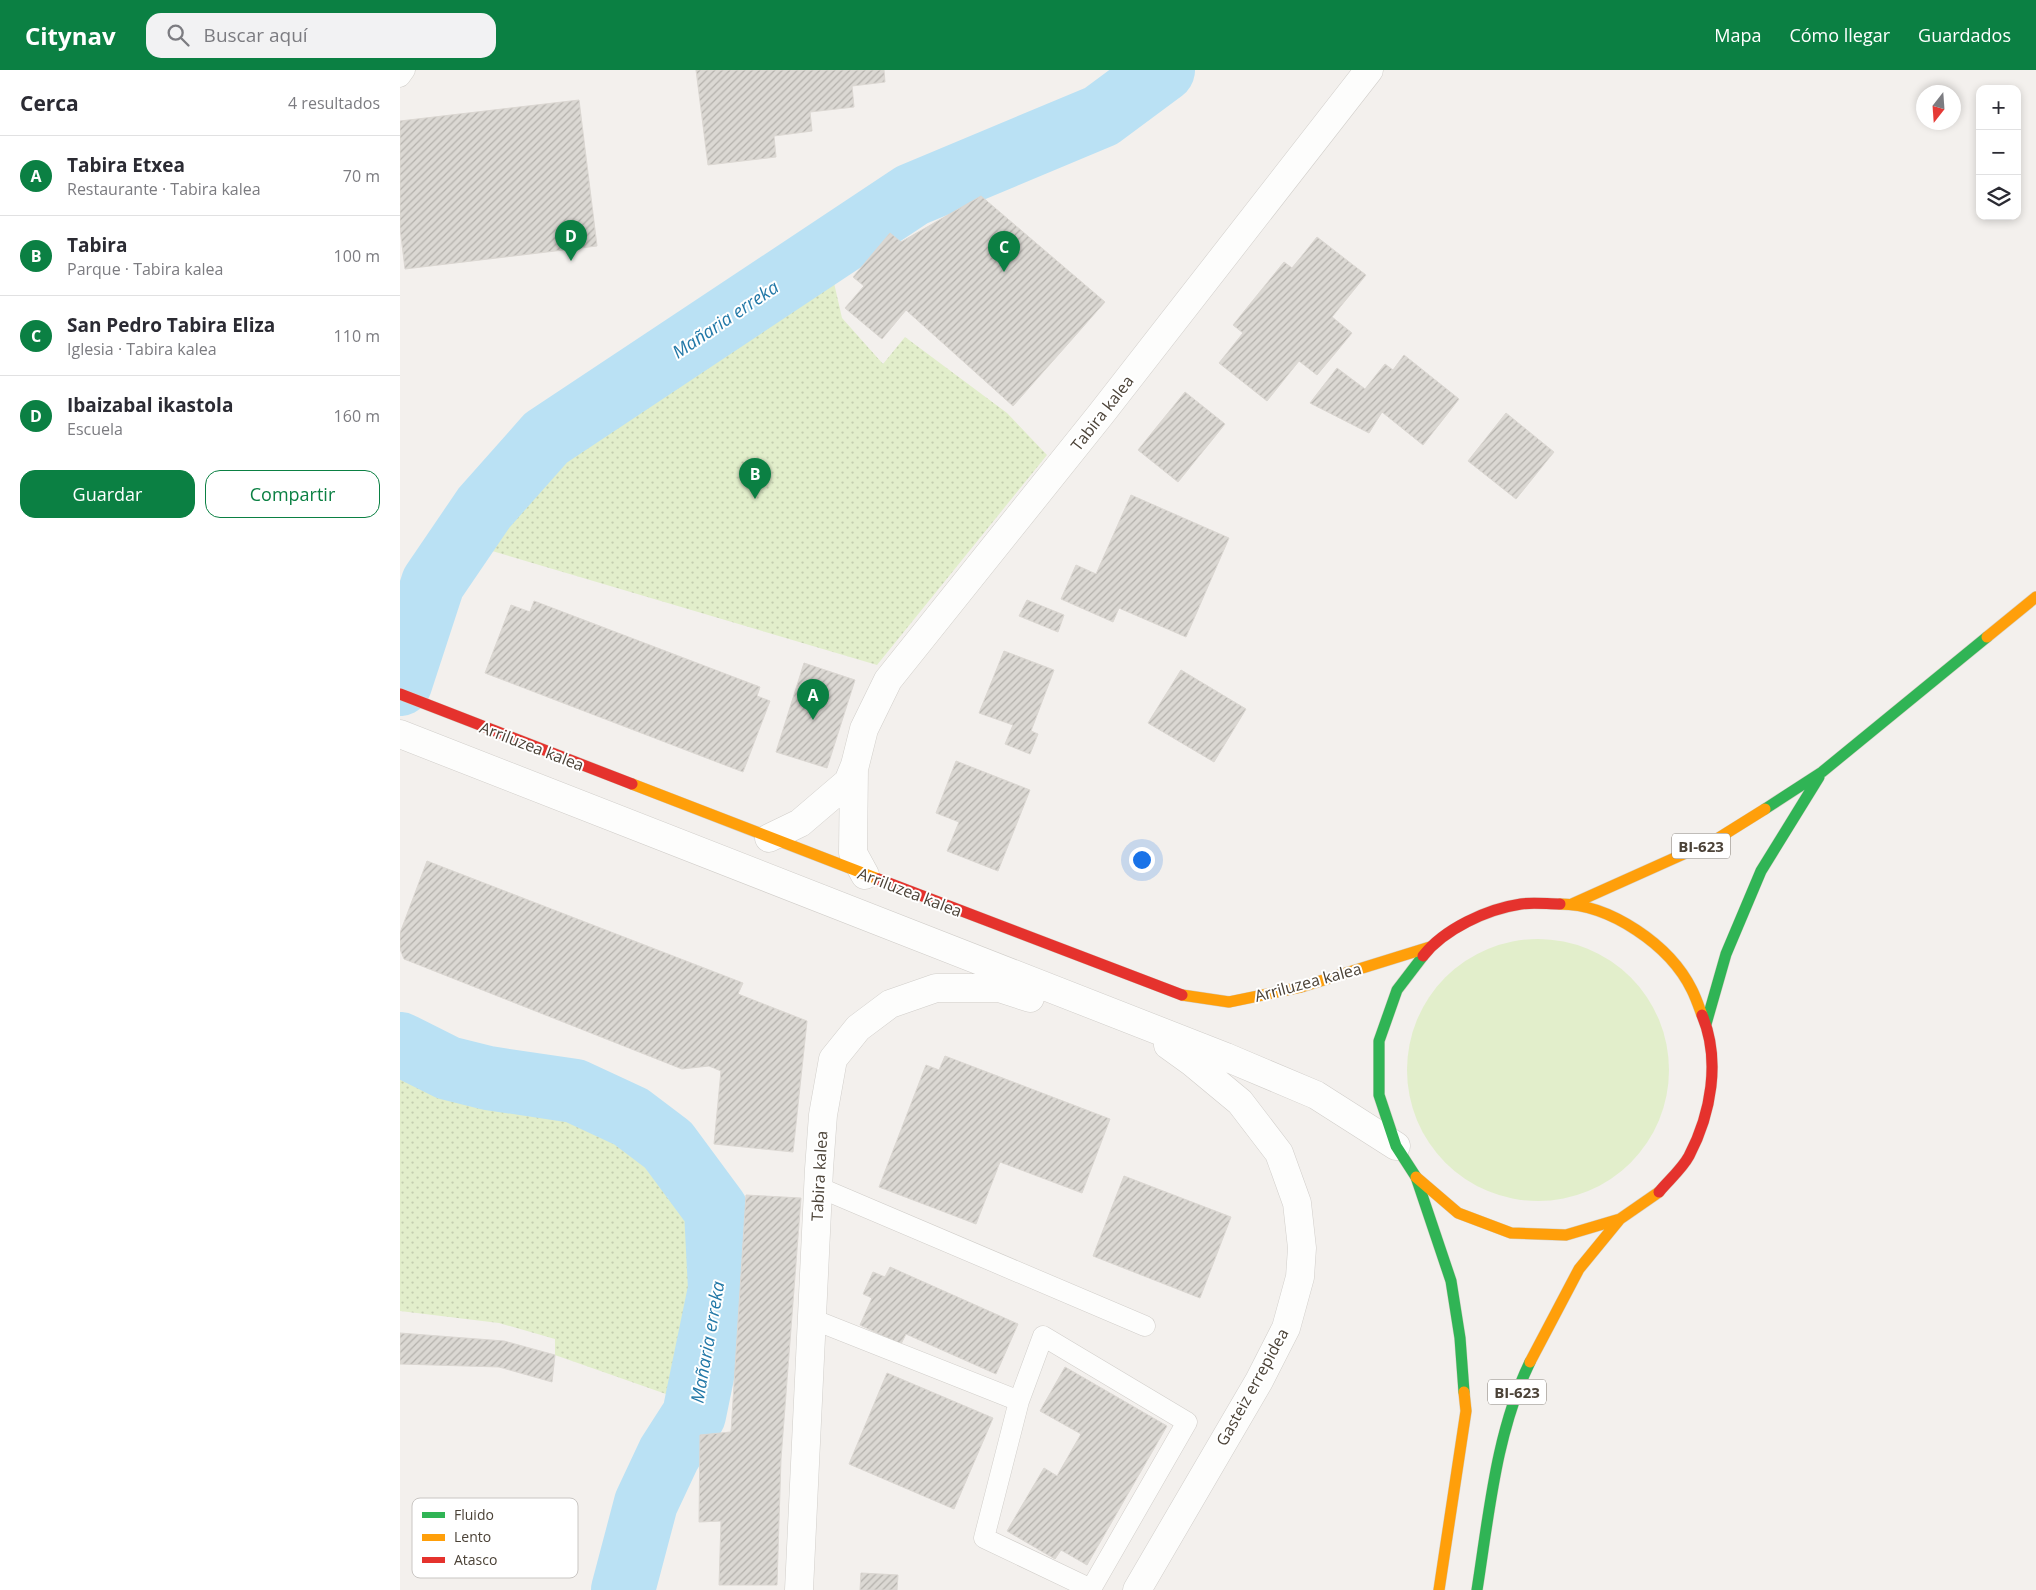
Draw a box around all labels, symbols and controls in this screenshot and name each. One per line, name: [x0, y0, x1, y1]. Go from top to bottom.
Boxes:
search box: [146, 13, 496, 58]
text: Citynav: [25, 19, 116, 52]
icon: search: [164, 21, 192, 49]
text: Buscar aquí: [204, 22, 308, 48]
text: Mapa: [1714, 23, 1761, 47]
text: Cómo llegar: [1789, 23, 1890, 47]
text: Guardados: [1918, 23, 2011, 47]
north arrow: [1916, 85, 1961, 130]
map controls: [1976, 85, 2021, 220]
button: +: [1976, 85, 2021, 130]
text: Cerca: [20, 89, 79, 117]
text: 4 resultados: [288, 92, 380, 114]
button: −: [1976, 130, 2021, 175]
text: Tabira Etxea: [67, 152, 185, 178]
text: A: [30, 165, 42, 187]
text: 70 m: [343, 165, 380, 187]
button: layers: [1976, 175, 2021, 220]
text: Restaurante · Tabira kalea: [67, 178, 261, 200]
pin: D: [555, 220, 587, 261]
pin: C: [988, 231, 1020, 272]
text: Tabira: [67, 232, 127, 258]
text: B: [31, 245, 41, 267]
text: 100 m: [334, 245, 380, 267]
text: Parque · Tabira kalea: [67, 258, 223, 280]
water label: Mañaria erreka: [667, 275, 783, 363]
text: San Pedro Tabira Eliza: [67, 312, 275, 338]
text: C: [31, 325, 41, 347]
text: 110 m: [334, 325, 380, 347]
text: Iglesia · Tabira kalea: [67, 338, 217, 360]
street label: Tabira kalea: [1066, 371, 1138, 455]
text: Ibaizabal ikastola: [67, 392, 233, 418]
text: D: [30, 405, 42, 427]
text: 160 m: [334, 405, 380, 427]
text: Escuela: [67, 418, 123, 440]
pin: B: [739, 458, 771, 499]
button: Guardar: [20, 470, 195, 518]
button: Compartir: [205, 470, 380, 518]
pin: A: [797, 679, 829, 720]
street label: Arriluzea kalea: [477, 716, 587, 776]
road number: BI-623: [1672, 834, 1730, 858]
your location: [1129, 847, 1155, 873]
street label: Arriluzea kalea: [855, 862, 965, 922]
street label: Arriluzea kalea: [1252, 957, 1364, 1007]
street label: Tabira kalea: [806, 1130, 832, 1222]
water label: Mañaria erreka: [684, 1279, 730, 1405]
street label: Gasteiz errepidea: [1211, 1324, 1293, 1450]
road number: BI-623: [1488, 1380, 1546, 1404]
legend: [412, 1498, 578, 1578]
text: Fluido: [454, 1505, 494, 1524]
text: Lento: [454, 1527, 491, 1546]
text: Atasco: [454, 1550, 497, 1569]

